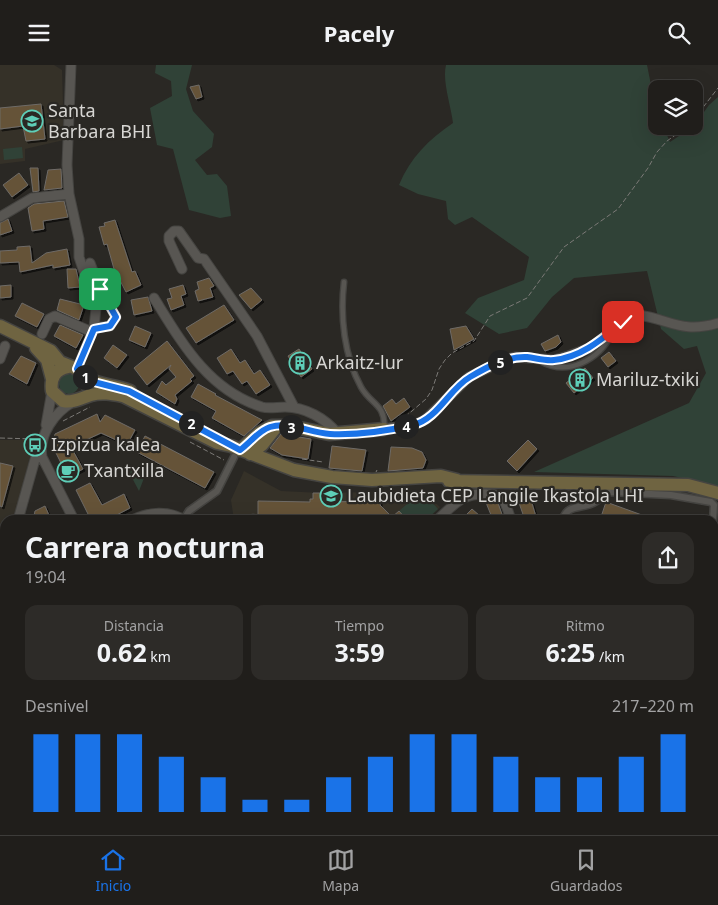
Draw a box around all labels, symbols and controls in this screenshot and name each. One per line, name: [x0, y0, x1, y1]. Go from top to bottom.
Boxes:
text: Pacely: [324, 18, 394, 48]
icon: menu: [25, 19, 53, 47]
icon: search: [665, 19, 693, 47]
map controls: [648, 80, 703, 135]
button: layers: [648, 80, 703, 135]
place label: Santa Barbara BHI: [48, 98, 151, 143]
school or university icon: Santa Barbara BHI: [20, 109, 44, 133]
pin: [79, 268, 121, 310]
icon: arrive: [86, 275, 114, 303]
pin: [602, 301, 644, 343]
icon: check: [609, 308, 637, 336]
pin: 5: [488, 349, 512, 375]
place label: Arkaitz-lur: [316, 350, 404, 374]
building icon: Arkaitz-lur: [288, 351, 312, 375]
text: 5: [496, 353, 505, 372]
pin: 1: [72, 365, 98, 389]
place label: Mariluz-txiki: [596, 367, 699, 391]
text: 1: [81, 368, 90, 387]
building icon: Mariluz-txiki: [568, 368, 592, 392]
pin: 2: [178, 411, 204, 435]
pin: 4: [394, 413, 418, 439]
text: 2: [187, 414, 196, 433]
pin: 3: [278, 415, 304, 439]
text: 4: [402, 417, 411, 436]
text: 3: [287, 418, 296, 437]
place label: Izpizua kalea: [51, 432, 160, 456]
bus stop icon: Izpizua kalea: [23, 433, 47, 457]
place label: Txantxilla: [84, 458, 164, 482]
cafe icon: Txantxilla: [56, 459, 80, 483]
place label: Laubidieta CEP Langile Ikastola LHI: [347, 483, 643, 507]
school or university icon: Laubidieta CEP Langile Ikastola LHI: [319, 484, 343, 508]
text: Carrera nocturna: [25, 528, 265, 566]
button: share: [642, 532, 694, 584]
text: 19:04: [25, 566, 66, 588]
text: Distancia: [104, 616, 164, 635]
text: Tiempo: [335, 616, 384, 635]
text: Ritmo: [566, 616, 605, 635]
text: 0.62: [97, 635, 147, 669]
text: 3:59: [335, 635, 384, 669]
text: 6:25: [545, 635, 595, 669]
text: km: [147, 647, 171, 666]
text: /km: [595, 647, 625, 666]
text: Desnivel: [25, 695, 89, 717]
text: 217–220 m: [612, 695, 694, 717]
tab: Inicio: [95, 846, 131, 895]
tab: Mapa: [322, 846, 359, 895]
tab: Guardados: [550, 846, 623, 895]

